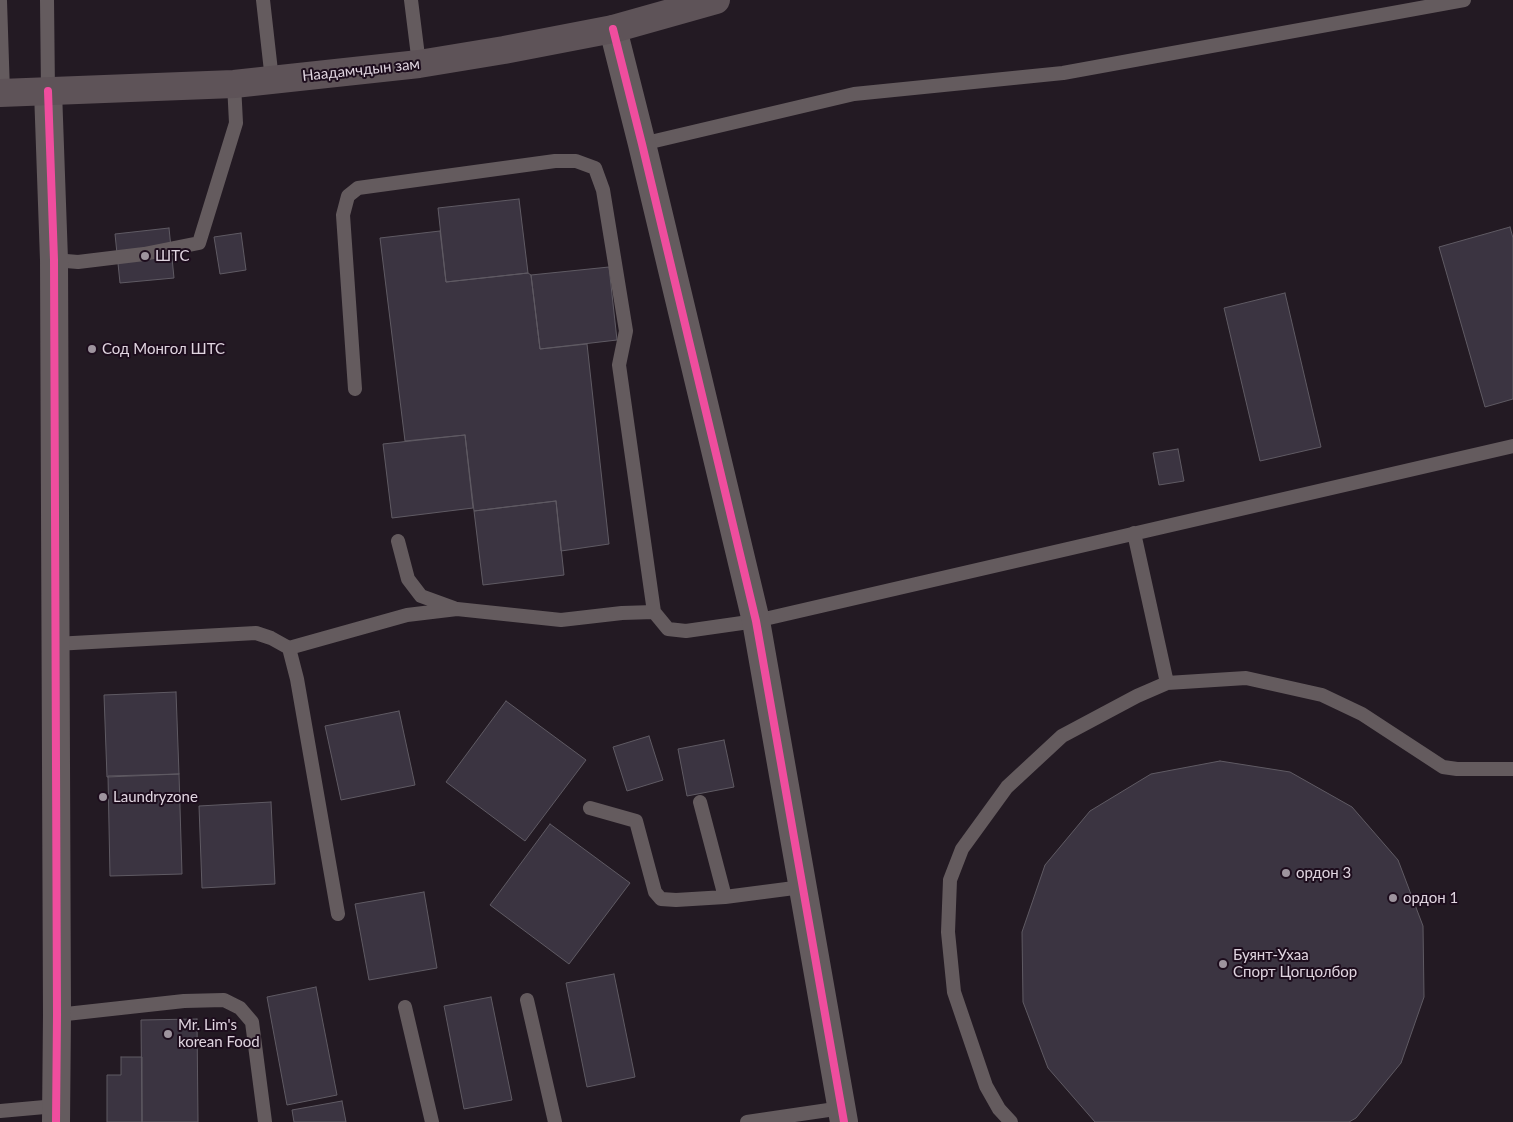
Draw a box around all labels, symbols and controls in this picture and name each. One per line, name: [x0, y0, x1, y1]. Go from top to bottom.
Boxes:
street label: Наадамчдын зам: [301, 55, 421, 85]
place label: ШТС: [155, 247, 190, 265]
marker: ШТС: [139, 250, 151, 262]
place label: Сод Монгол ШТС: [102, 340, 225, 358]
marker: Сод Монгол ШТС: [86, 343, 98, 355]
place label: Laundryzone: [113, 788, 198, 806]
marker: Laundryzone: [97, 791, 109, 803]
place label: ордон 3: [1296, 864, 1351, 882]
marker: ордон 3: [1280, 867, 1292, 879]
place label: ордон 1: [1403, 889, 1458, 907]
marker: ордон 1: [1387, 892, 1399, 904]
place label: Буянт-Ухаа Спорт Цогцолбор: [1233, 946, 1357, 981]
marker: Буянт-Ухаа Спорт Цогцолбор: [1217, 958, 1229, 970]
place label: Mr. Lim's korean Food: [178, 1016, 260, 1051]
marker: Mr. Lim's korean Food: [162, 1028, 174, 1040]

